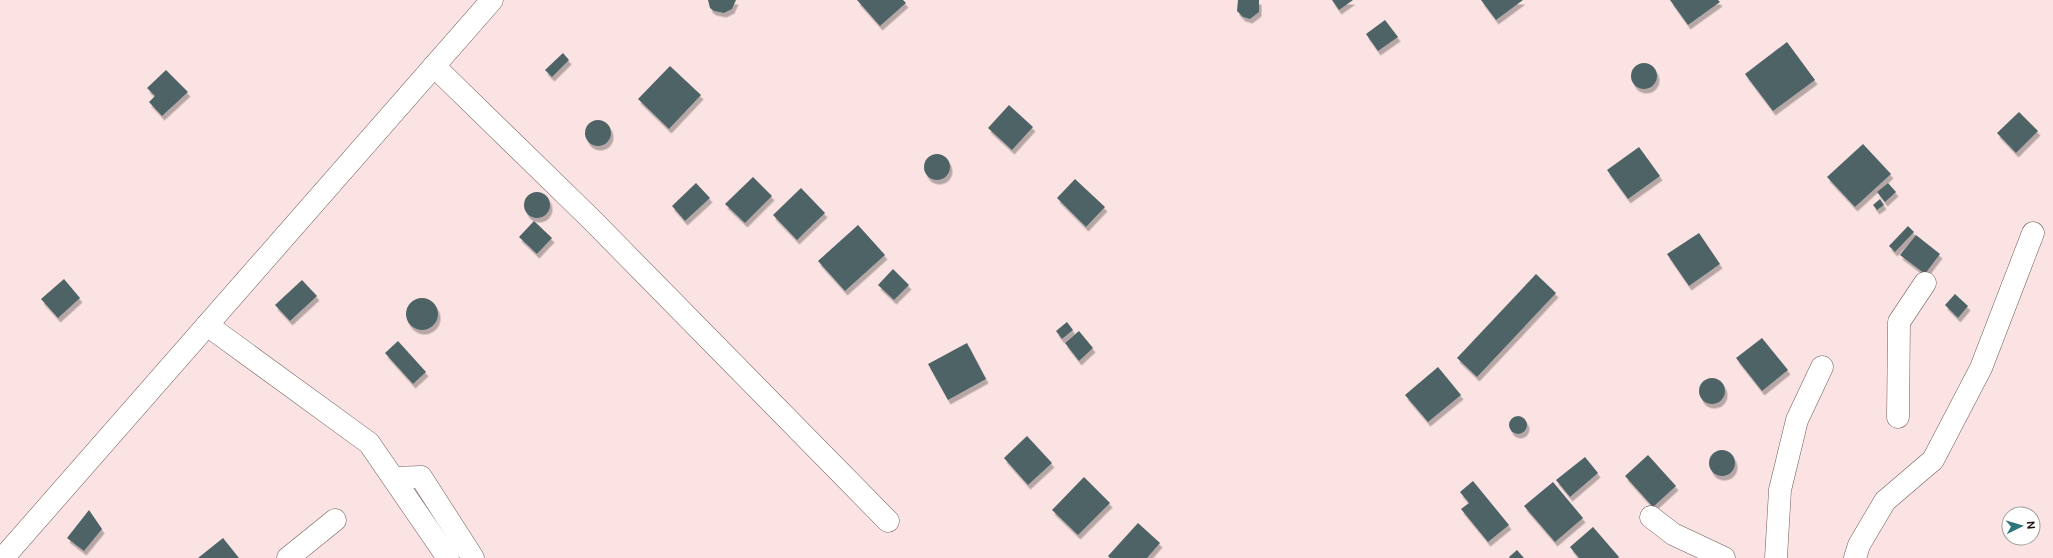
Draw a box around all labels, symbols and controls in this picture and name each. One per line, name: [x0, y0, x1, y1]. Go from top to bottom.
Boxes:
north arrow: [2001, 506, 2041, 546]
text: N: [2024, 521, 2038, 530]

